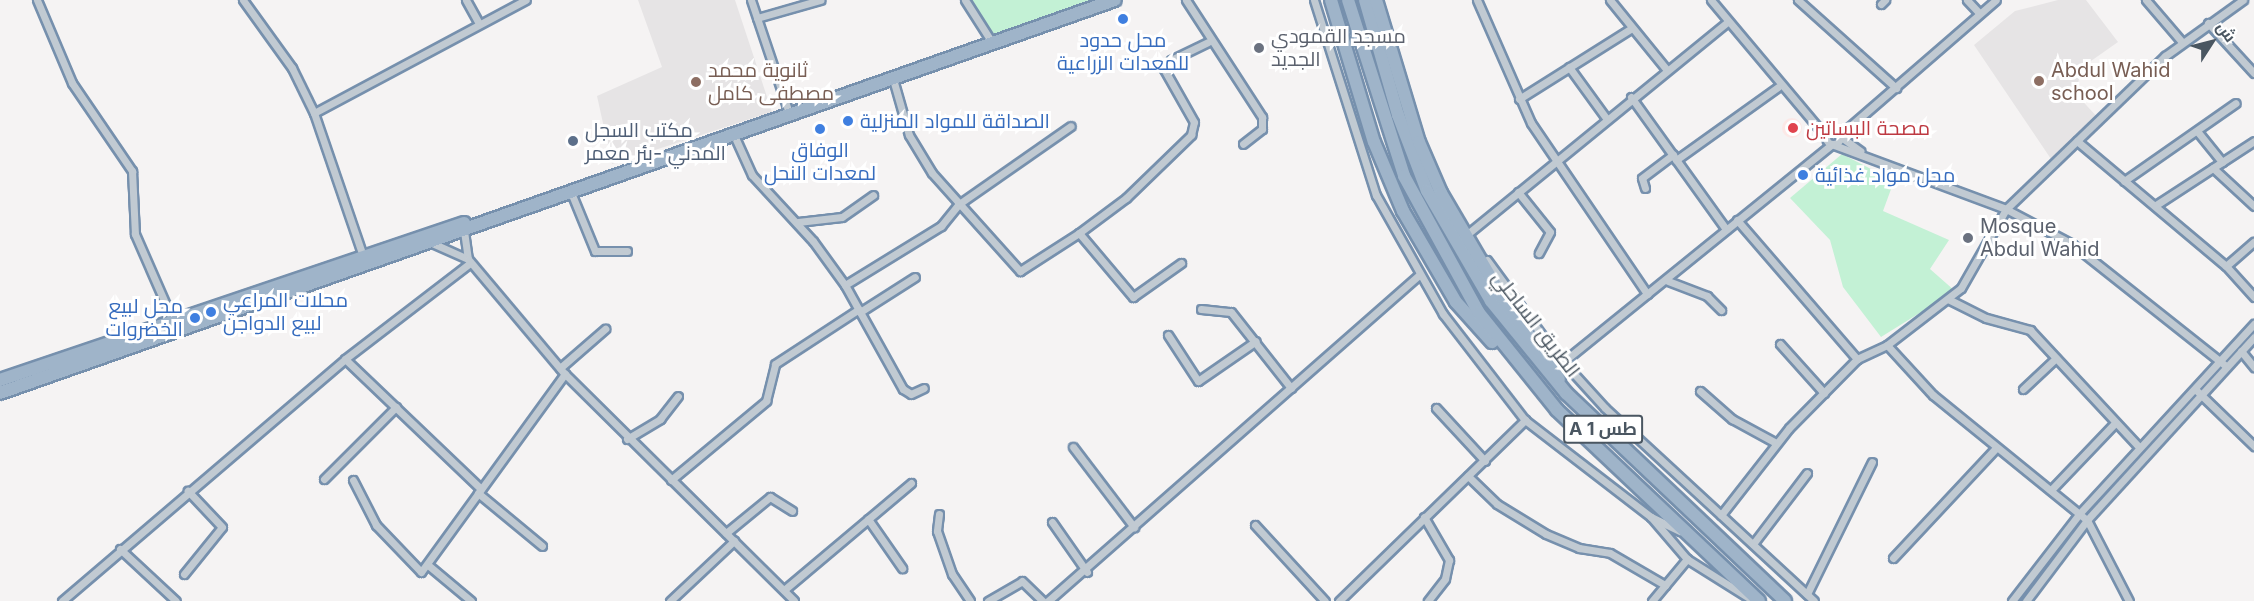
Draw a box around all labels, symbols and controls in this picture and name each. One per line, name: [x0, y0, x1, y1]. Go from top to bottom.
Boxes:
marker: محل حدود للمعدات الزراعية: [1116, 12, 1130, 26]
north arrow: [2182, 12, 2242, 72]
text: ش: [2212, 17, 2241, 46]
place label: مسجد القمودي الجديد: [1271, 24, 1406, 71]
place label: محل حدود للمعدات الزراعية: [1057, 28, 1189, 75]
marker: مسجد القمودي الجديد: [1252, 41, 1266, 55]
place label: ثانوية محمد مصطفى كامل: [708, 58, 834, 105]
place label: Abdul Wahid school: [2051, 58, 2170, 105]
marker: Abdul Wahid school: [2032, 74, 2046, 88]
marker: ثانوية محمد مصطفى كامل: [689, 75, 703, 89]
place label: الصداقة للمواد المنزلية: [860, 109, 1050, 133]
marker: الصداقة للمواد المنزلية: [841, 114, 855, 128]
place label: مصحة البساتين: [1806, 116, 1930, 140]
place label: مكتب السجل المدني -بئر معمر: [585, 118, 726, 165]
marker: مصحة البساتين: [1784, 119, 1802, 137]
marker: الوفاق لمعدات النحل: [813, 122, 827, 136]
marker: مكتب السجل المدني -بئر معمر: [566, 134, 580, 148]
place label: الوفاق لمعدات النحل: [764, 138, 876, 185]
place label: محل مواد غذائية: [1815, 163, 1955, 187]
marker: محل مواد غذائية: [1796, 168, 1810, 182]
place label: Mosque Abdul Wahid: [1980, 214, 2099, 261]
marker: Mosque Abdul Wahid: [1961, 231, 1975, 245]
street label: الطريق الساحلي: [1487, 266, 1585, 382]
place label: محلات المراعي لبيع الدواجن: [223, 288, 348, 335]
place label: محل لبيع الخضروات: [106, 294, 183, 341]
marker: محلات المراعي لبيع الدواجن: [204, 305, 218, 319]
marker: محل لبيع الخضروات: [188, 311, 202, 325]
road number: A 1 طس: [1562, 414, 1644, 444]

